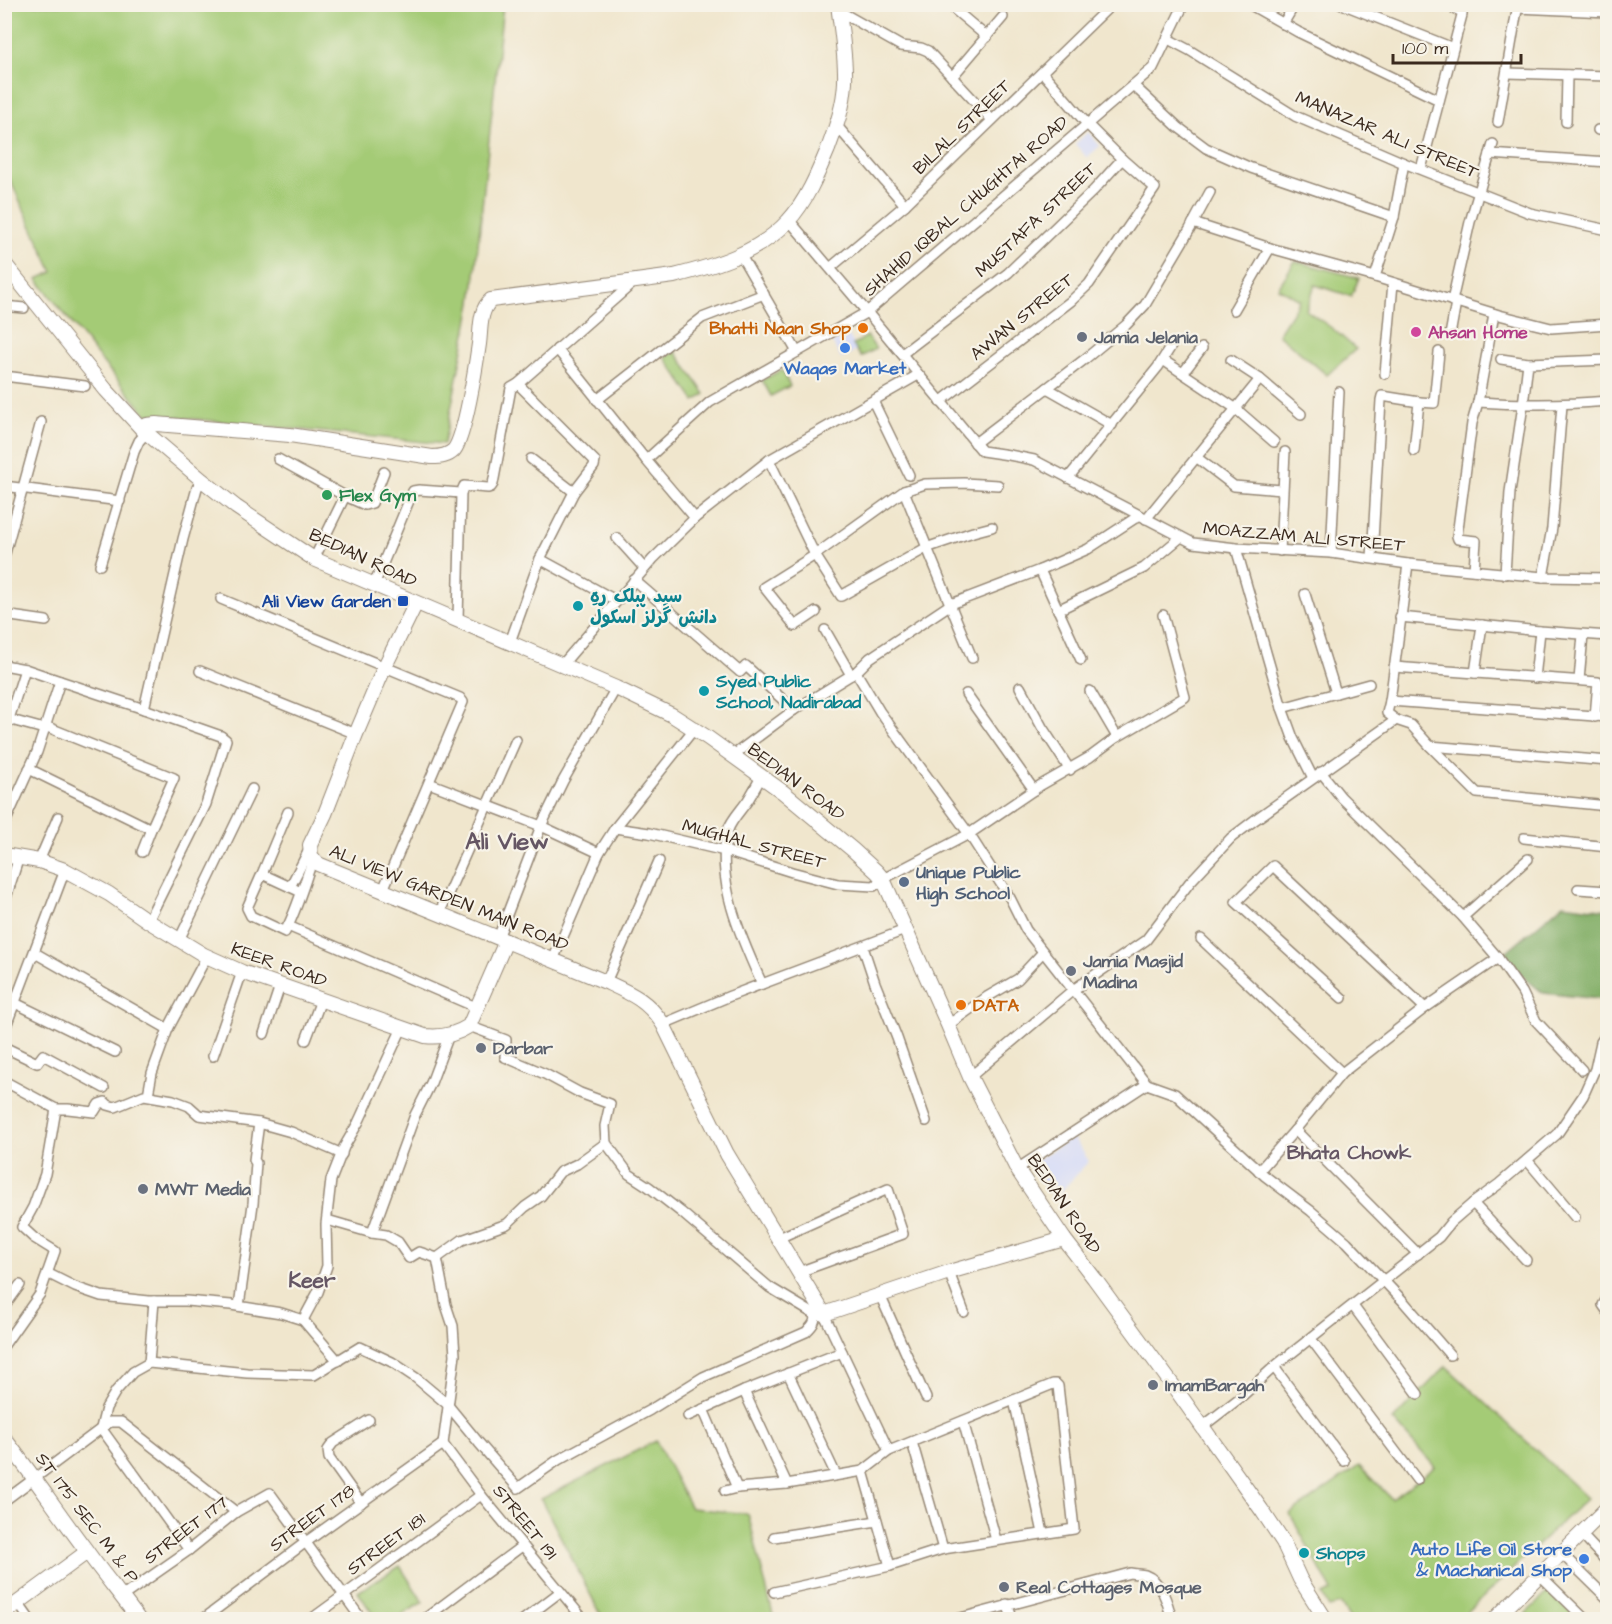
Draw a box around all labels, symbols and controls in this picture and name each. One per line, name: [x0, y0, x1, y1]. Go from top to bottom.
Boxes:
scale bar: [1393, 27, 1520, 65]
text: 100 m: [1402, 36, 1448, 61]
street label: BILAL STREET: [908, 73, 1017, 180]
street label: MANAZAR ALI STREET: [1291, 85, 1483, 185]
street label: SHAHID IQBAL CHUGHTAI ROAD: [858, 110, 1074, 302]
street label: MUSTAFA STREET: [969, 156, 1103, 283]
street label: AWAN STREET: [965, 267, 1080, 367]
place label: Bhatti Naan Shop: [709, 316, 851, 341]
place label: Ahsan Home: [1428, 320, 1528, 345]
marker: Bhatti Naan Shop: [856, 321, 870, 335]
place label: Jamia Jelania: [1093, 325, 1199, 350]
marker: Ahsan Home: [1409, 325, 1423, 339]
marker: Jamia Jelania: [1075, 330, 1089, 344]
marker: Waqas Market: [838, 341, 852, 355]
place label: Waqas Market: [783, 356, 907, 381]
place label: Flex Gym: [339, 483, 417, 509]
marker: Flex Gym: [320, 488, 334, 502]
street label: MOAZZAM ALI STREET: [1202, 516, 1407, 558]
street label: BEDIAN ROAD: [305, 522, 421, 594]
place label: سید پبلک رہِ دانش گرلز اسکول: [590, 584, 717, 630]
place label: Ali View Garden: [262, 589, 391, 614]
marker: Ali View Garden: [396, 594, 410, 608]
marker: سید پبلک رہِ دانش گرلز اسکول: [571, 599, 585, 613]
place label: Syed Public School, Nadirabad: [715, 669, 862, 715]
marker: Syed Public School, Nadirabad: [697, 684, 711, 698]
street label: BEDIAN ROAD: [742, 737, 850, 827]
street label: MUGHAL STREET: [679, 813, 829, 875]
district label: Ali View: [465, 825, 549, 859]
street label: ALI VIEW GARDEN MAIN ROAD: [326, 838, 573, 958]
place label: Unique Public High School: [916, 860, 1021, 907]
marker: Unique Public High School: [897, 875, 911, 889]
street label: KEER ROAD: [228, 936, 331, 994]
place label: Jamia Masjid Madina: [1082, 949, 1184, 995]
marker: Jamia Masjid Madina: [1064, 964, 1078, 978]
place label: DATA: [973, 993, 1019, 1018]
marker: DATA: [954, 998, 968, 1012]
place label: Darbar: [493, 1036, 553, 1061]
marker: Darbar: [474, 1041, 488, 1055]
district label: Bhata Chowk: [1287, 1139, 1412, 1167]
street label: BEDIAN ROAD: [1021, 1149, 1107, 1259]
place label: MWT Media: [155, 1177, 252, 1202]
marker: MWT Media: [136, 1182, 150, 1196]
district label: Keer: [288, 1266, 336, 1295]
place label: ImamBargah: [1165, 1373, 1265, 1399]
marker: ImamBargah: [1146, 1378, 1160, 1392]
street label: ST 175 SEC M & P: [29, 1447, 145, 1589]
street label: STREET 178: [264, 1478, 360, 1558]
street label: STREET 191: [487, 1479, 563, 1565]
street label: STREET 177: [139, 1490, 233, 1570]
street label: STREET 181: [342, 1507, 430, 1581]
place label: Auto Life Oil Store & Machanical Shop: [1410, 1537, 1572, 1583]
place label: Shops: [1315, 1541, 1366, 1566]
marker: Shops: [1297, 1546, 1311, 1560]
marker: Auto Life Oil Store & Machanical Shop: [1577, 1552, 1591, 1566]
place label: Real Cottages Mosque: [1016, 1575, 1202, 1601]
marker: Real Cottages Mosque: [997, 1580, 1011, 1594]

